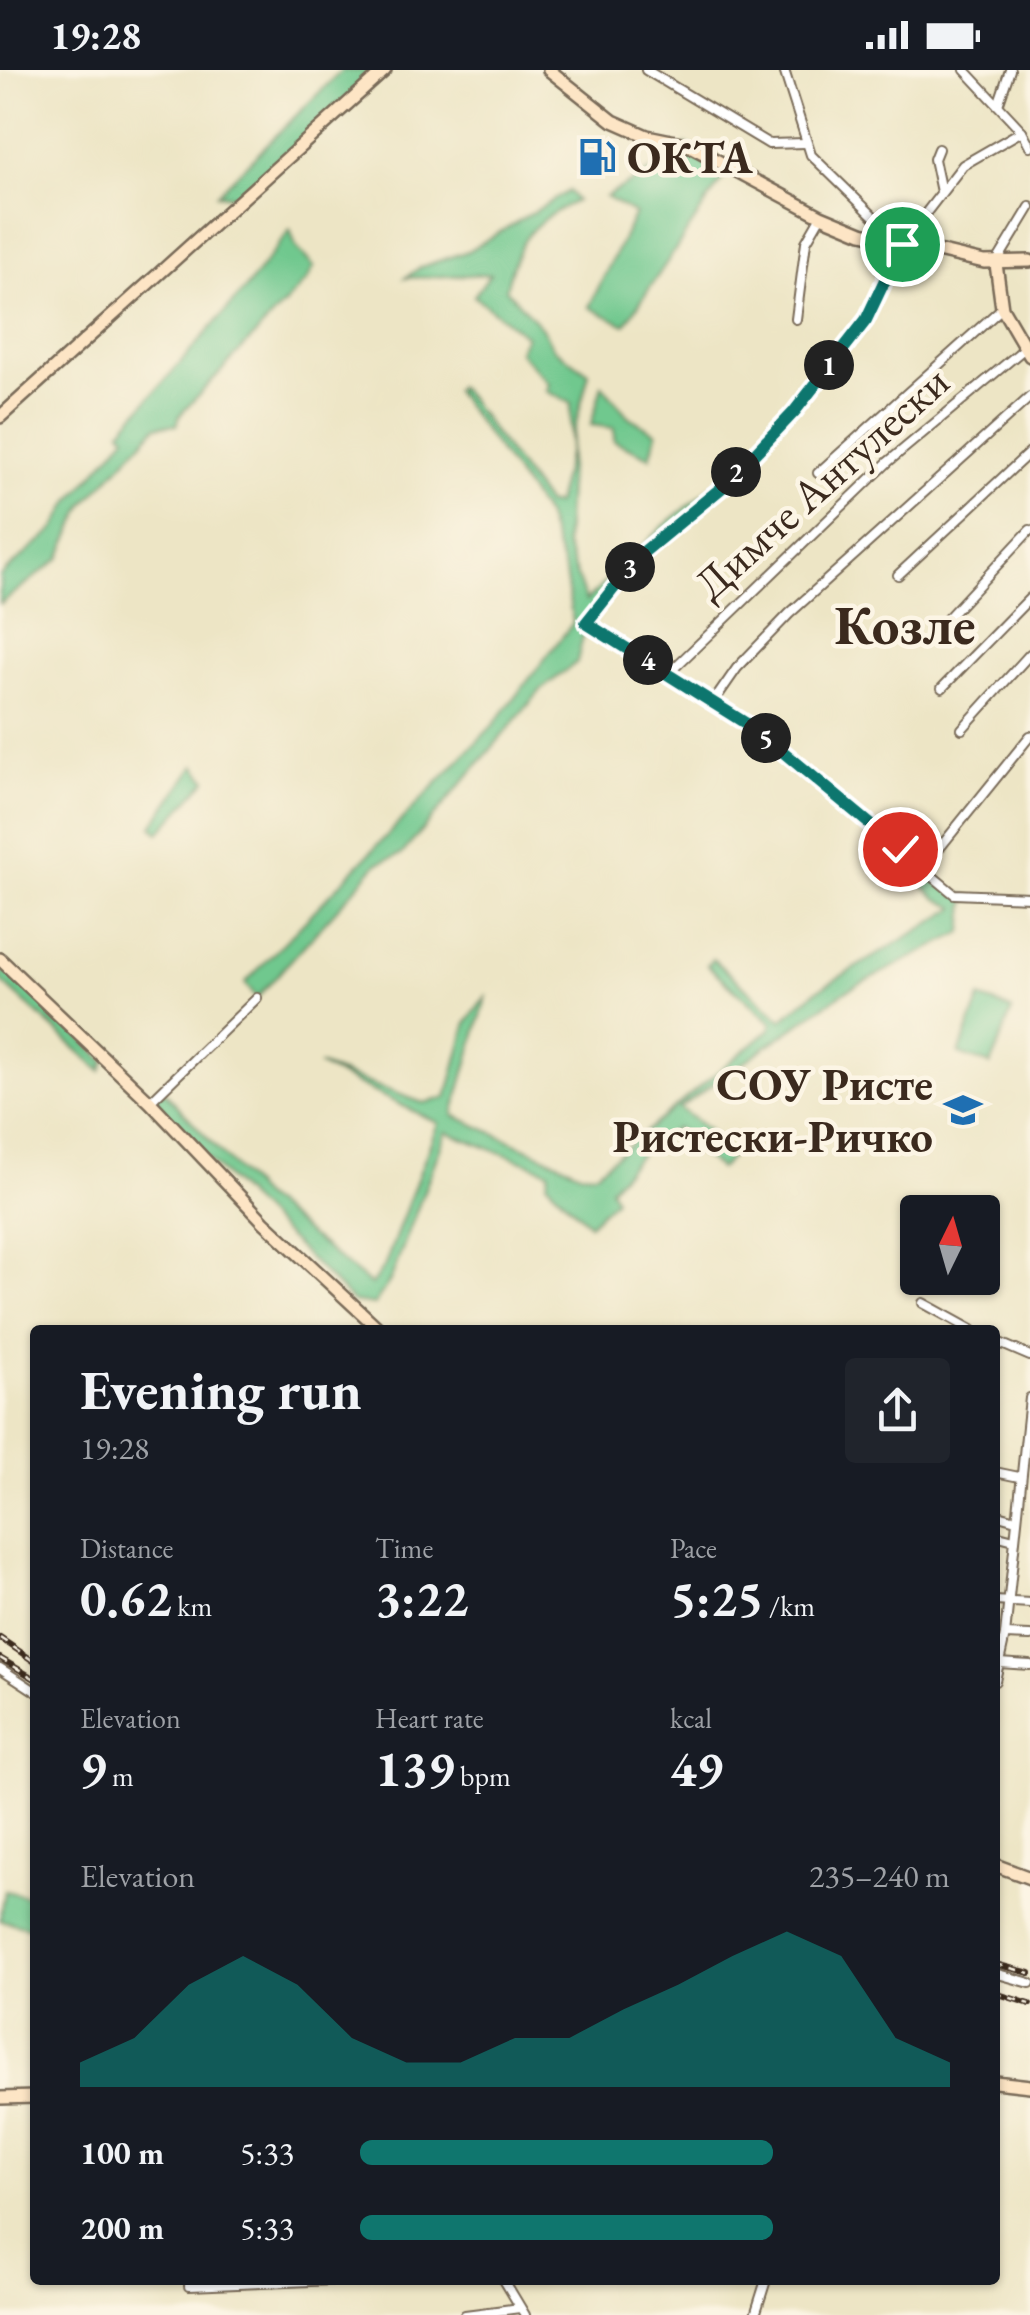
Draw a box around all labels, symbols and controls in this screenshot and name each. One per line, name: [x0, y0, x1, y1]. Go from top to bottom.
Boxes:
text: 19:28: [50, 11, 141, 60]
place label: ОКТА: [627, 128, 753, 186]
fuel station icon: ОКТА: [576, 136, 618, 178]
pin: [860, 202, 945, 287]
icon: arrive: [875, 217, 930, 272]
pin: 1: [804, 340, 854, 390]
text: 1: [822, 347, 836, 383]
street label: Димче Антулески: [681, 352, 961, 612]
pin: 2: [711, 447, 761, 497]
text: 2: [729, 454, 743, 490]
pin: 3: [605, 542, 655, 592]
text: 3: [623, 549, 637, 585]
district label: Козле: [834, 589, 976, 660]
pin: 4: [623, 635, 673, 685]
text: 4: [641, 642, 655, 678]
pin: 5: [741, 713, 791, 763]
text: 5: [759, 720, 773, 756]
pin: [858, 807, 943, 892]
icon: check: [873, 822, 928, 877]
place label: СОУ Ристе Ристески-Ричко: [613, 1055, 933, 1165]
school or university icon: СОУ Ристе Ристески-Ричко: [942, 1089, 984, 1131]
north arrow: [900, 1195, 1000, 1295]
map controls: [900, 1195, 1000, 1295]
text: Evening run: [80, 1354, 362, 1425]
button: share: [845, 1358, 950, 1463]
text: 19:28: [80, 1427, 149, 1469]
text: Distance: [80, 1530, 174, 1566]
text: Time: [375, 1530, 433, 1566]
text: Pace: [670, 1530, 717, 1566]
text: 0.62: [80, 1566, 172, 1631]
text: 3:22: [375, 1566, 468, 1631]
text: 5:25: [670, 1566, 763, 1631]
text: km: [172, 1588, 212, 1624]
text: /km: [763, 1588, 815, 1624]
text: Elevation: [80, 1700, 181, 1736]
text: Heart rate: [375, 1700, 484, 1736]
text: kcal: [670, 1700, 712, 1736]
text: 9: [80, 1736, 106, 1801]
text: 139: [375, 1736, 454, 1801]
text: 49: [670, 1736, 723, 1801]
text: m: [106, 1758, 134, 1794]
text: bpm: [454, 1758, 511, 1794]
text: Elevation: [80, 1855, 195, 1897]
text: 235–240 m: [809, 1855, 950, 1897]
text: 100 m: [80, 2132, 164, 2174]
text: 5:33: [240, 2132, 294, 2174]
text: 200 m: [80, 2207, 164, 2249]
text: 5:33: [240, 2207, 294, 2249]

